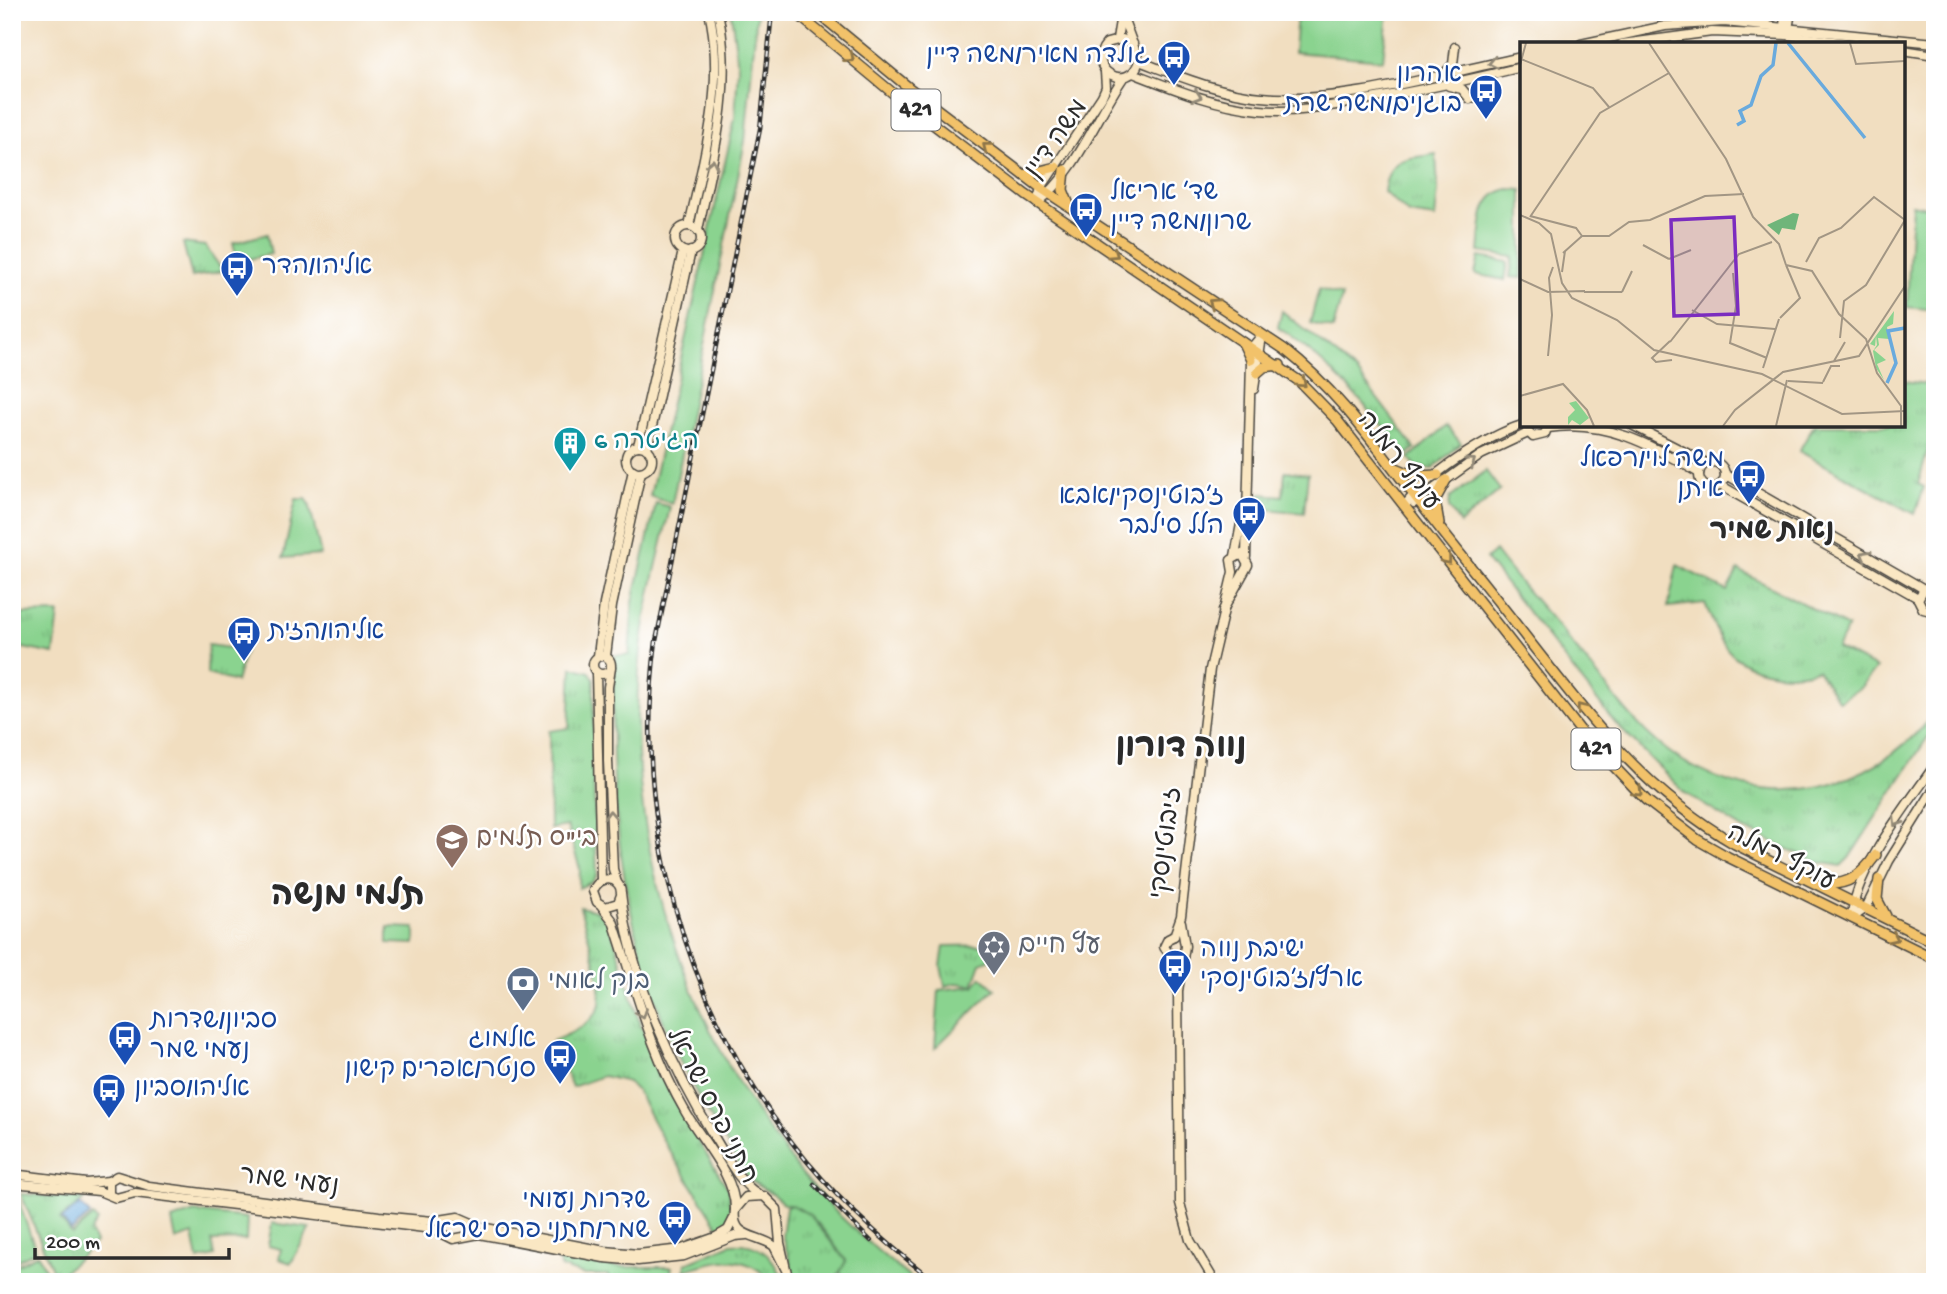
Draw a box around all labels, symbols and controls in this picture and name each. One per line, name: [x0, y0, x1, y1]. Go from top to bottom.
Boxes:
bus stop icon: גולדה מאיר/משה דיין: [1155, 38, 1193, 87]
place label: גולדה מאיר/משה דיין: [926, 40, 1150, 73]
inset map: [1520, 42, 1905, 427]
one-way arrow: [841, 50, 854, 62]
one-way arrow: [1487, 54, 1499, 69]
place label: אהרון בוגנים/משה שרת: [1282, 61, 1462, 122]
bus stop icon: אהרון בוגנים/משה שרת: [1467, 72, 1505, 121]
one-way arrow: [1190, 88, 1202, 103]
road number: 421: [892, 90, 940, 130]
street label: משה דיין: [1020, 94, 1096, 186]
one-way arrow: [982, 142, 995, 155]
one-way arrow: [704, 158, 718, 170]
place label: שד׳ אריאל שרון/משה דיין: [1110, 177, 1251, 240]
bus stop icon: שד׳ אריאל שרון/משה דיין: [1067, 190, 1105, 239]
one-way arrow: [1106, 246, 1119, 259]
bus stop icon: אליהו/הדר: [218, 249, 256, 298]
place label: אליהו/הדר: [262, 251, 372, 284]
one-way arrow: [1208, 298, 1221, 311]
one-way arrow: [1294, 375, 1307, 387]
street label: עוקף רמלה: [1349, 405, 1447, 518]
building icon: הגיטרה 6: [551, 424, 589, 473]
place label: הגיטרה 6: [594, 428, 699, 459]
place label: משה לוי/רפאל איתן: [1580, 444, 1724, 507]
bus stop icon: משה לוי/רפאל איתן: [1730, 457, 1768, 506]
one-way arrow: [1463, 458, 1476, 471]
place label: ז׳בוטינסקי/אבא הלל סילבר: [1059, 483, 1224, 544]
bus stop icon: ז׳בוטינסקי/אבא הלל סילבר: [1230, 494, 1268, 543]
district label: נאות שמיר: [1710, 516, 1834, 549]
one-way arrow: [1859, 550, 1872, 563]
one-way arrow: [1439, 551, 1451, 564]
bus stop icon: אליהו/הזית: [225, 614, 263, 663]
place label: אליהו/הזית: [266, 616, 384, 649]
one-way arrow: [1577, 703, 1590, 715]
road number: 421: [1572, 728, 1620, 770]
district label: נווה דורון: [1116, 731, 1246, 769]
one-way arrow: [1630, 784, 1642, 796]
street label: ז'בוטינסקי: [1146, 785, 1190, 901]
one-way arrow: [603, 810, 618, 821]
one-way arrow: [1893, 814, 1905, 827]
street label: עוקף רמלה: [1721, 817, 1840, 899]
school or university icon: בי"ס תלמים: [433, 821, 471, 870]
place label: בי"ס תלמים: [476, 823, 597, 856]
district label: תלמי מנשה: [271, 876, 425, 917]
synagogue icon: עץ חיים: [975, 928, 1013, 977]
one-way arrow: [1887, 929, 1899, 943]
place label: עץ חיים: [1018, 930, 1101, 963]
place label: ישיבת נווה ארץ/ז׳בוטינסקי: [1200, 936, 1363, 997]
bus stop icon: ישיבת נווה ארץ/ז׳בוטינסקי: [1156, 947, 1194, 996]
bank icon: בנק לאומי: [504, 964, 542, 1013]
place label: בנק לאומי: [548, 966, 650, 999]
place label: סביון/שדרות נעמי שמר: [148, 1007, 277, 1068]
one-way arrow: [634, 1008, 648, 1020]
bus stop icon: סביון/שדרות נעמי שמר: [106, 1018, 144, 1067]
street label: חתני פרס ישראל: [657, 1023, 764, 1190]
place label: אלמוג סנטר/אפרים קישון: [345, 1024, 536, 1087]
bus stop icon: אלמוג סנטר/אפרים קישון: [541, 1037, 579, 1086]
bus stop icon: אליהו/סביון: [90, 1071, 128, 1120]
place label: אליהו/סביון: [134, 1073, 250, 1106]
street label: נעמי שמר: [238, 1162, 340, 1204]
place label: שדרות נעומי שמר/חתני פרס ישראל: [425, 1187, 650, 1248]
bus stop icon: שדרות נעומי שמר/חתני פרס ישראל: [656, 1198, 694, 1247]
scale bar: [35, 1217, 229, 1261]
text: 200 m: [46, 1232, 100, 1257]

